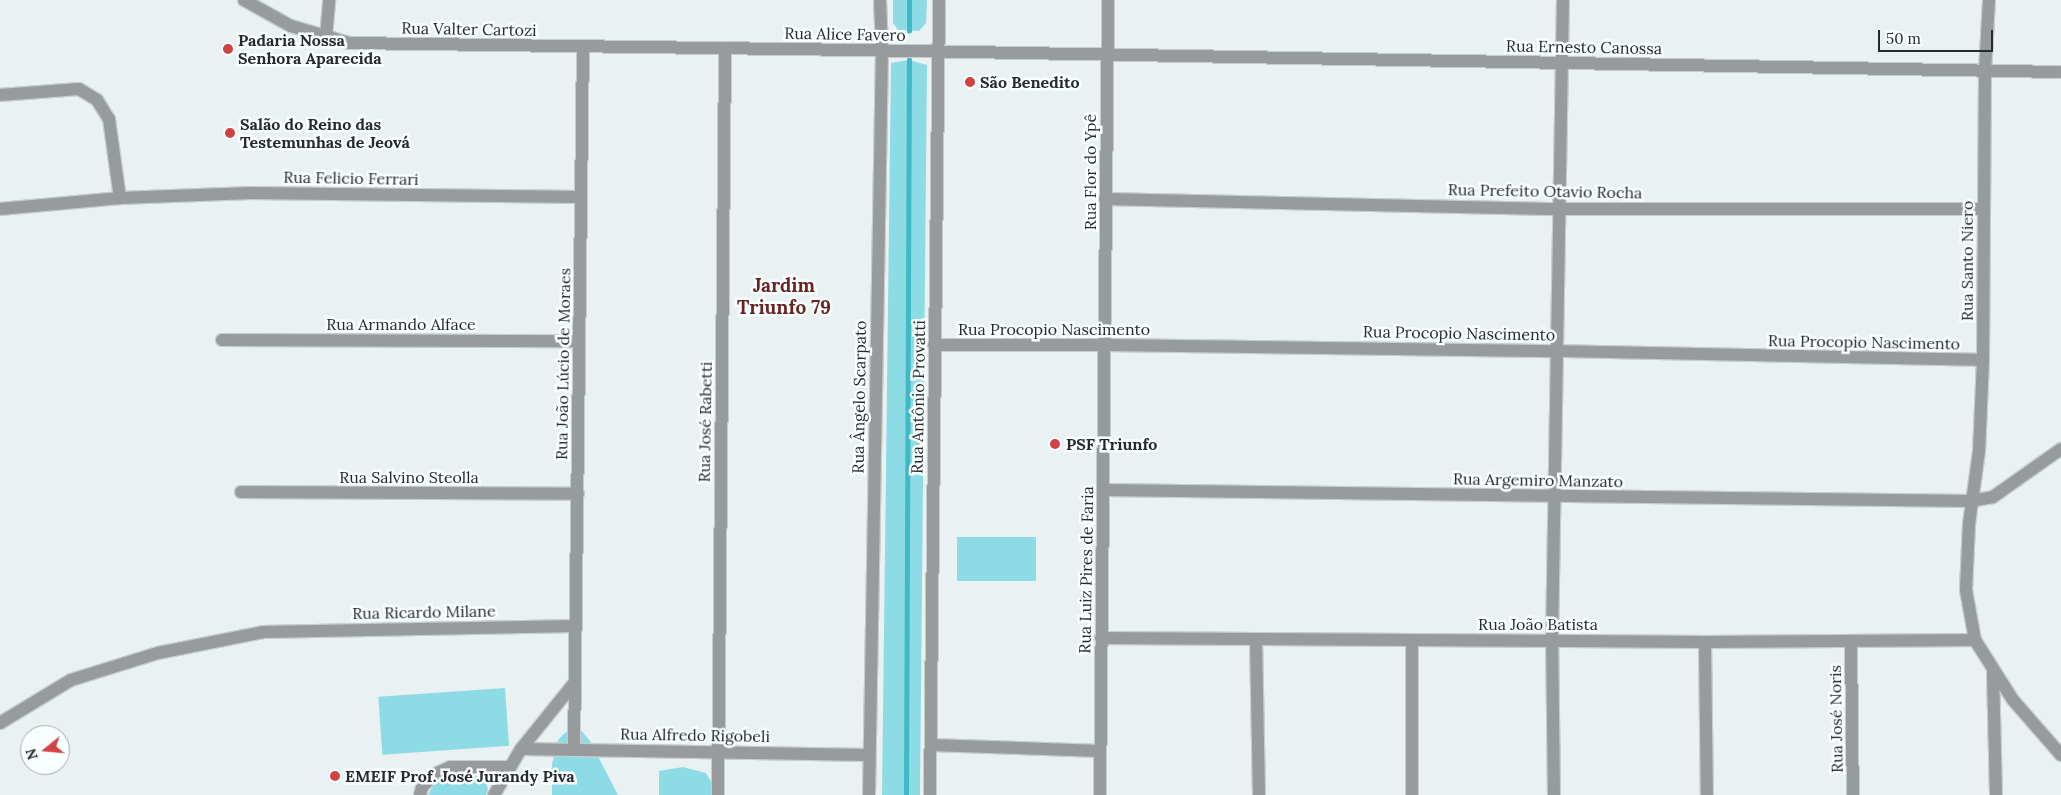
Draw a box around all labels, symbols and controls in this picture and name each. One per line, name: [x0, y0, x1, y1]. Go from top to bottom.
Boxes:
street label: Rua Valter Cartozi: [401, 18, 537, 40]
scale bar: [1881, 20, 1996, 52]
street label: Rua Alice Favero: [784, 23, 906, 45]
text: 50 m: [1886, 29, 1921, 48]
place label: Padaria Nossa Senhora Aparecida: [238, 30, 382, 68]
street label: Rua Ernesto Canossa: [1506, 36, 1662, 58]
marker: Padaria Nossa Senhora Aparecida: [222, 43, 234, 55]
place label: São Benedito: [980, 72, 1080, 92]
marker: São Benedito: [964, 76, 976, 88]
place label: Salão do Reino das Testemunhas de Jeová: [240, 114, 410, 152]
street label: Rua Flor do Ypê: [1080, 114, 1100, 230]
marker: Salão do Reino das Testemunhas de Jeová: [224, 127, 236, 139]
street label: Rua Felicio Ferrari: [283, 167, 419, 189]
street label: Rua Prefeito Otavio Rocha: [1448, 180, 1642, 202]
street label: Rua Santo Niero: [1957, 201, 1977, 321]
street label: Rua João Lúcio de Moraes: [552, 268, 574, 460]
district label: Jardim Triunfo 79: [737, 275, 831, 319]
street label: Rua Armando Alface: [326, 314, 476, 334]
street label: Rua Procopio Nascimento: [958, 319, 1150, 339]
street label: Rua Ângelo Scarpato: [848, 320, 870, 474]
street label: Rua Antônio Provatti: [907, 320, 929, 474]
street label: Rua Procopio Nascimento: [1363, 322, 1555, 344]
street label: Rua Procopio Nascimento: [1768, 331, 1960, 353]
street label: Rua José Rabetti: [694, 361, 716, 483]
place label: PSF Triunfo: [1066, 434, 1157, 454]
marker: PSF Triunfo: [1048, 437, 1062, 451]
street label: Rua Salvino Steolla: [339, 467, 479, 487]
street label: Rua Argemiro Manzato: [1453, 469, 1623, 491]
street label: Rua Luiz Pires de Faria: [1075, 486, 1097, 654]
street label: Rua Ricardo Milane: [352, 601, 496, 623]
street label: Rua João Batista: [1478, 614, 1598, 634]
street label: Rua José Noris: [1825, 665, 1847, 773]
street label: Rua Alfredo Rigobeli: [620, 724, 770, 746]
north arrow: [20, 725, 70, 775]
text: N: [21, 746, 42, 762]
place label: EMEIF Prof. José Jurandy Piva: [345, 766, 575, 786]
marker: EMEIF Prof. José Jurandy Piva: [329, 770, 341, 782]

